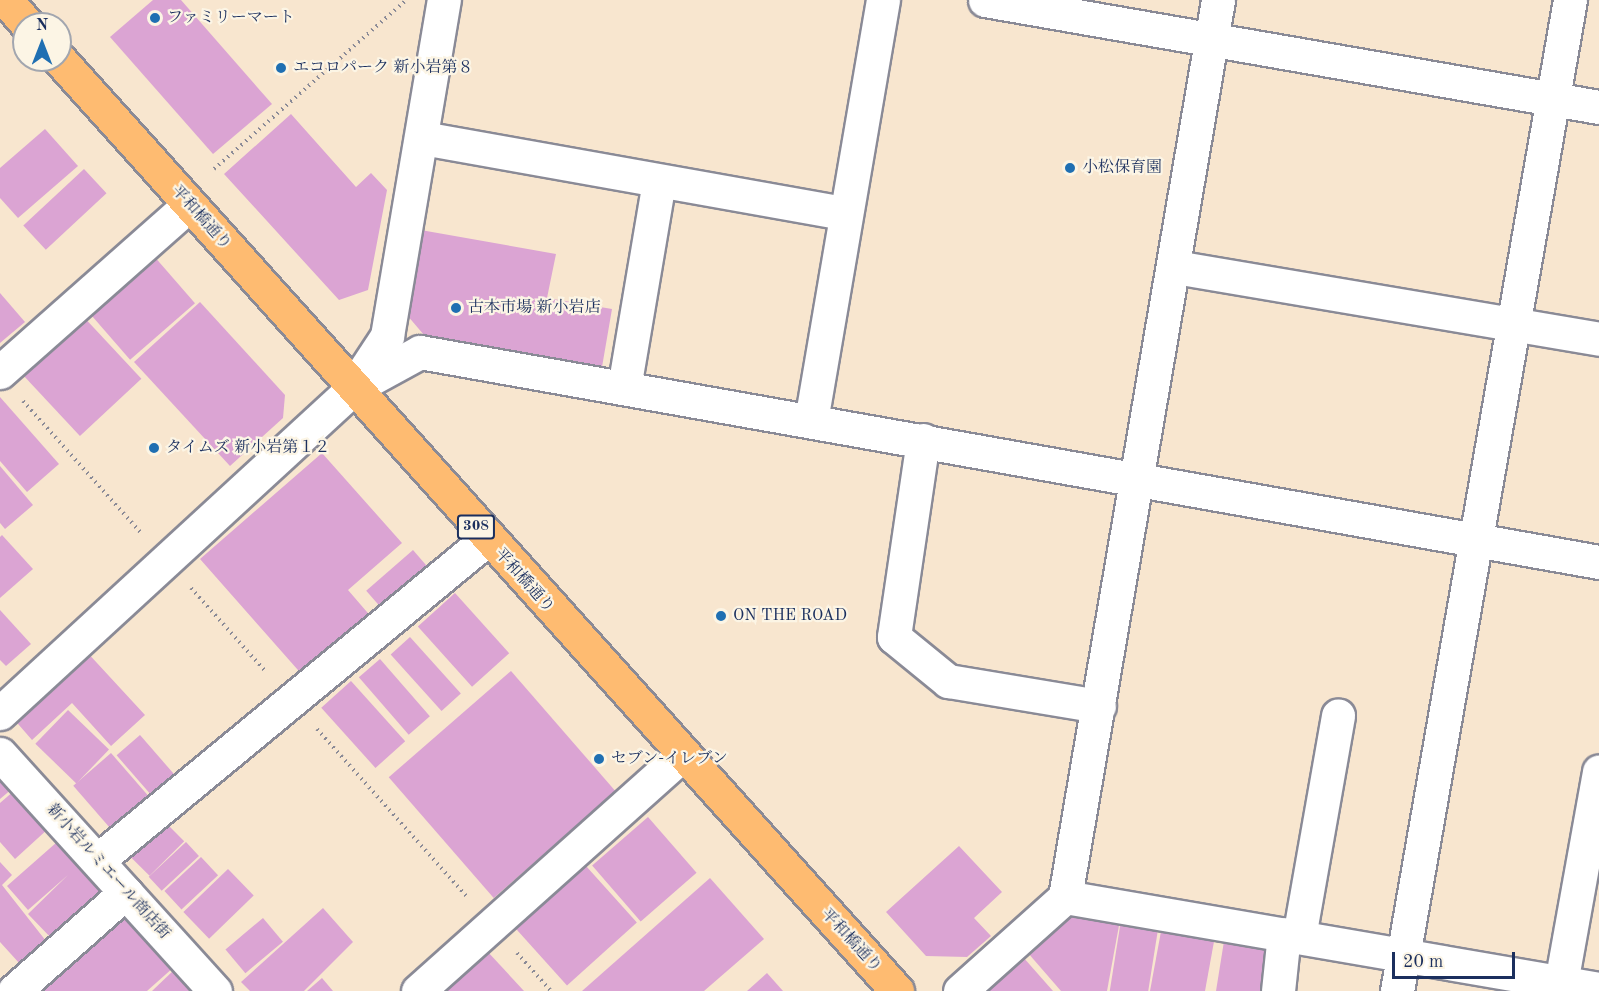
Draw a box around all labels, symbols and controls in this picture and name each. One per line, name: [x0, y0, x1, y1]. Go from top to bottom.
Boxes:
place label: ファミリーマート: [167, 8, 295, 28]
marker: ファミリーマート: [148, 11, 162, 25]
north arrow: [12, 12, 72, 72]
text: N: [36, 18, 48, 34]
place label: エコロパーク 新小岩第８: [293, 58, 473, 78]
marker: エコロパーク 新小岩第８: [274, 61, 288, 75]
place label: 小松保育園: [1082, 158, 1162, 178]
marker: 小松保育園: [1063, 161, 1077, 175]
street label: 平和橋通り: [167, 182, 235, 254]
place label: 古本市場 新小岩店: [468, 298, 600, 318]
marker: 古本市場 新小岩店: [449, 301, 463, 315]
place label: タイムズ 新小岩第１２: [166, 438, 330, 458]
marker: タイムズ 新小岩第１２: [147, 441, 161, 455]
road number: 308: [456, 515, 496, 539]
street label: 平和橋通り: [490, 545, 558, 617]
place label: ON THE ROAD: [733, 606, 847, 626]
marker: ON THE ROAD: [714, 609, 728, 623]
place label: セブン-イレブン: [611, 749, 729, 769]
marker: セブン-イレブン: [592, 752, 606, 766]
street label: 新小岩ルミエール商店街: [42, 800, 174, 944]
street label: 平和橋通り: [817, 905, 885, 977]
scale bar: [1395, 940, 1518, 978]
text: 20 m: [1403, 953, 1443, 971]

